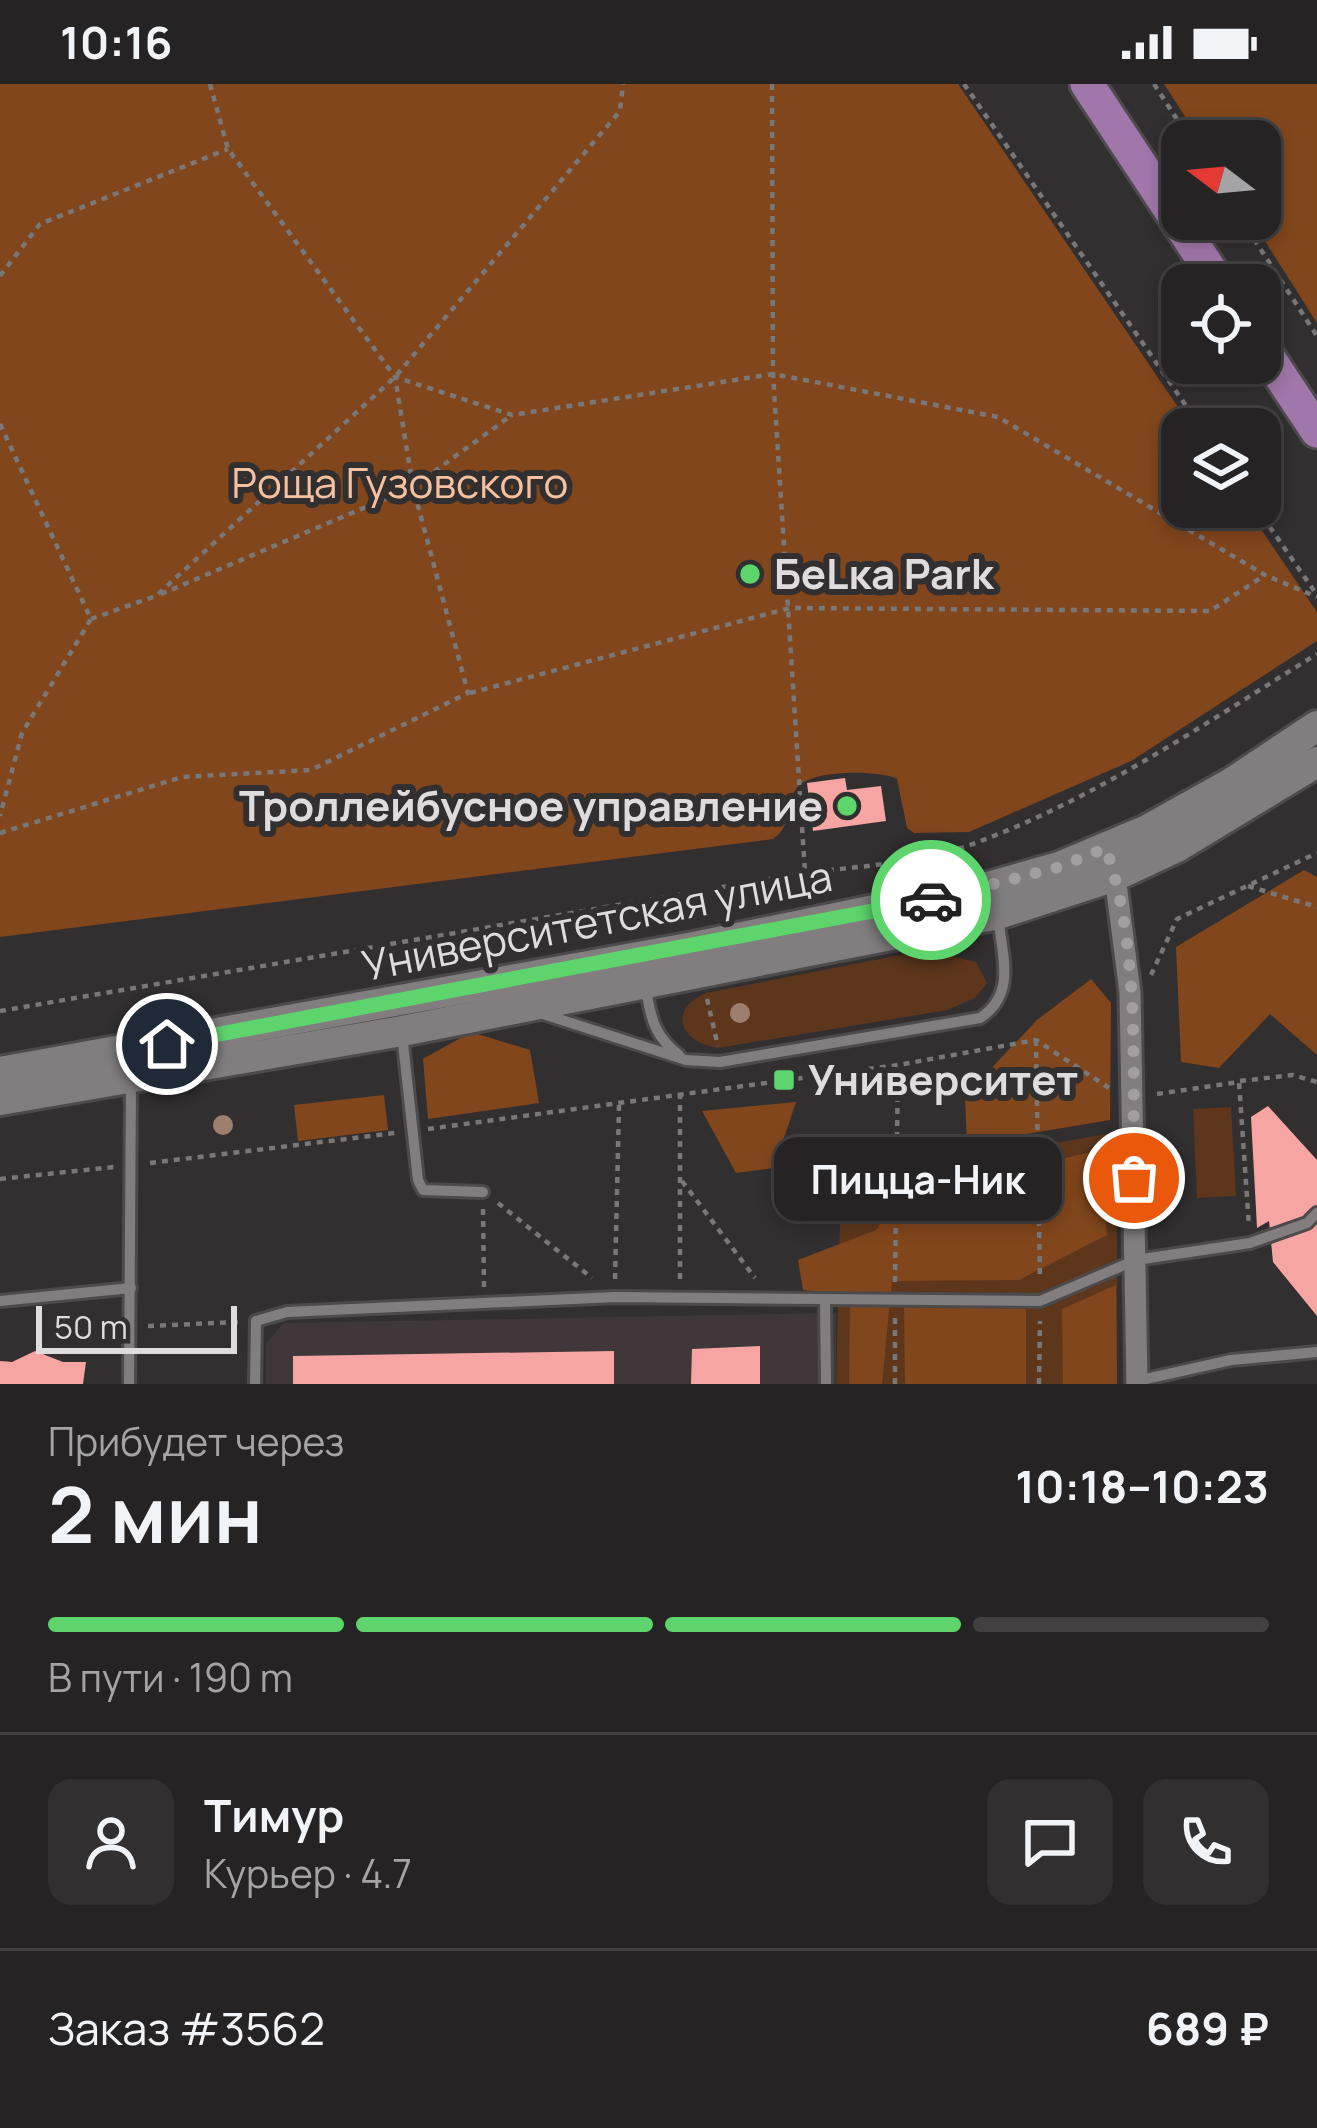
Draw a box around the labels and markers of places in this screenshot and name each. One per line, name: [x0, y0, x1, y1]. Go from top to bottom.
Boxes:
place label: БeLка Park: [774, 544, 995, 602]
marker: БeLка Park: [737, 561, 763, 587]
place label: Троллейбусное управление: [239, 776, 823, 834]
marker: Троллейбусное управление: [834, 793, 860, 819]
pin: [116, 993, 218, 1095]
place label: Университет: [808, 1050, 1078, 1108]
marker: Университет: [771, 1067, 797, 1093]
pin: [1083, 1127, 1185, 1229]
callout: Пицца-Ник: [774, 1136, 1062, 1220]

